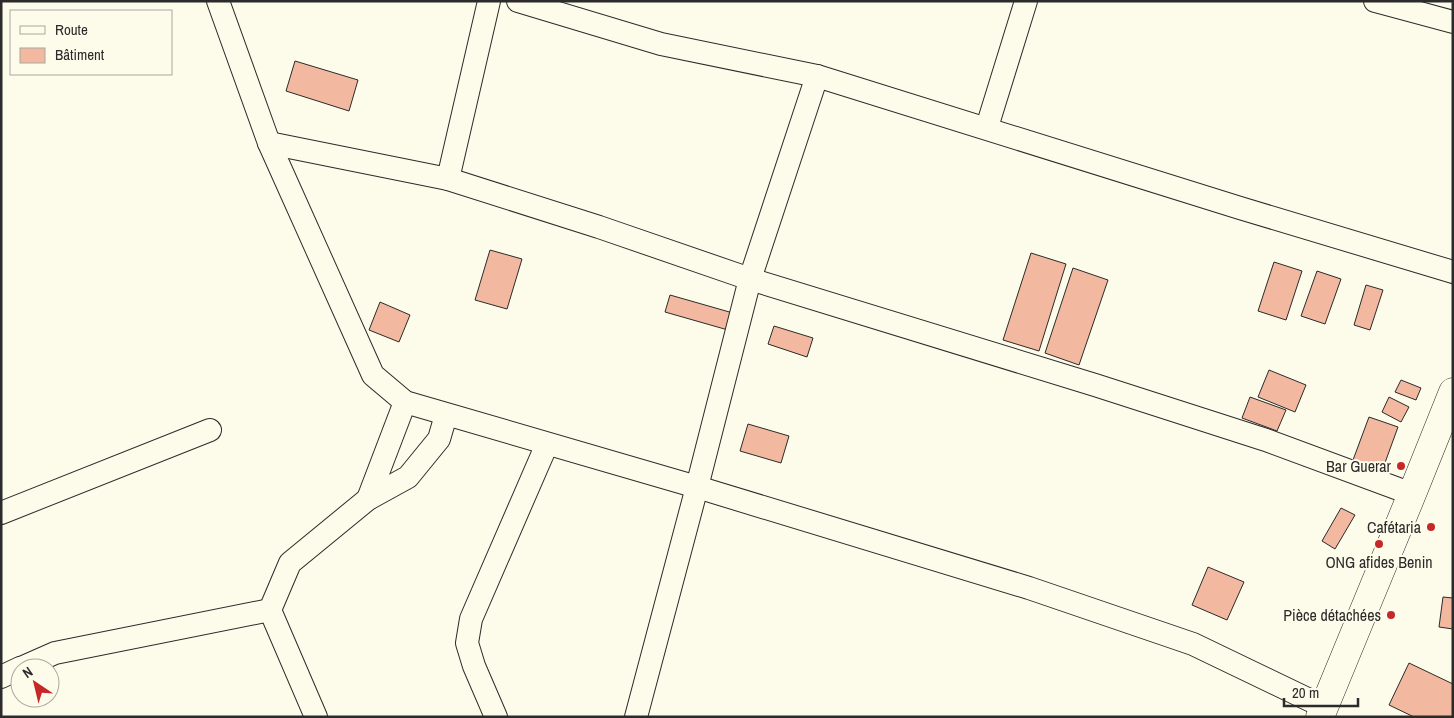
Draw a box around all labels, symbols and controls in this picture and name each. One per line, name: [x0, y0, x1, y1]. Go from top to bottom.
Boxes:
legend: [10, 10, 172, 75]
text: Route: [55, 19, 88, 40]
text: Bâtiment: [55, 44, 105, 65]
place label: Bar Guerar: [1326, 455, 1392, 477]
marker: Bar Guerar: [1395, 460, 1407, 472]
place label: Cafétaria: [1367, 516, 1422, 538]
marker: Cafétaria: [1425, 521, 1437, 533]
marker: ONG afides Benin: [1373, 538, 1385, 550]
place label: ONG afides Benin: [1325, 551, 1433, 573]
place label: Pièce détachées: [1283, 604, 1381, 626]
marker: Pièce détachées: [1385, 609, 1397, 621]
north arrow: [10, 658, 60, 708]
text: N: [19, 663, 36, 682]
scale bar: [1284, 676, 1358, 708]
text: 20 m: [1292, 682, 1319, 703]

